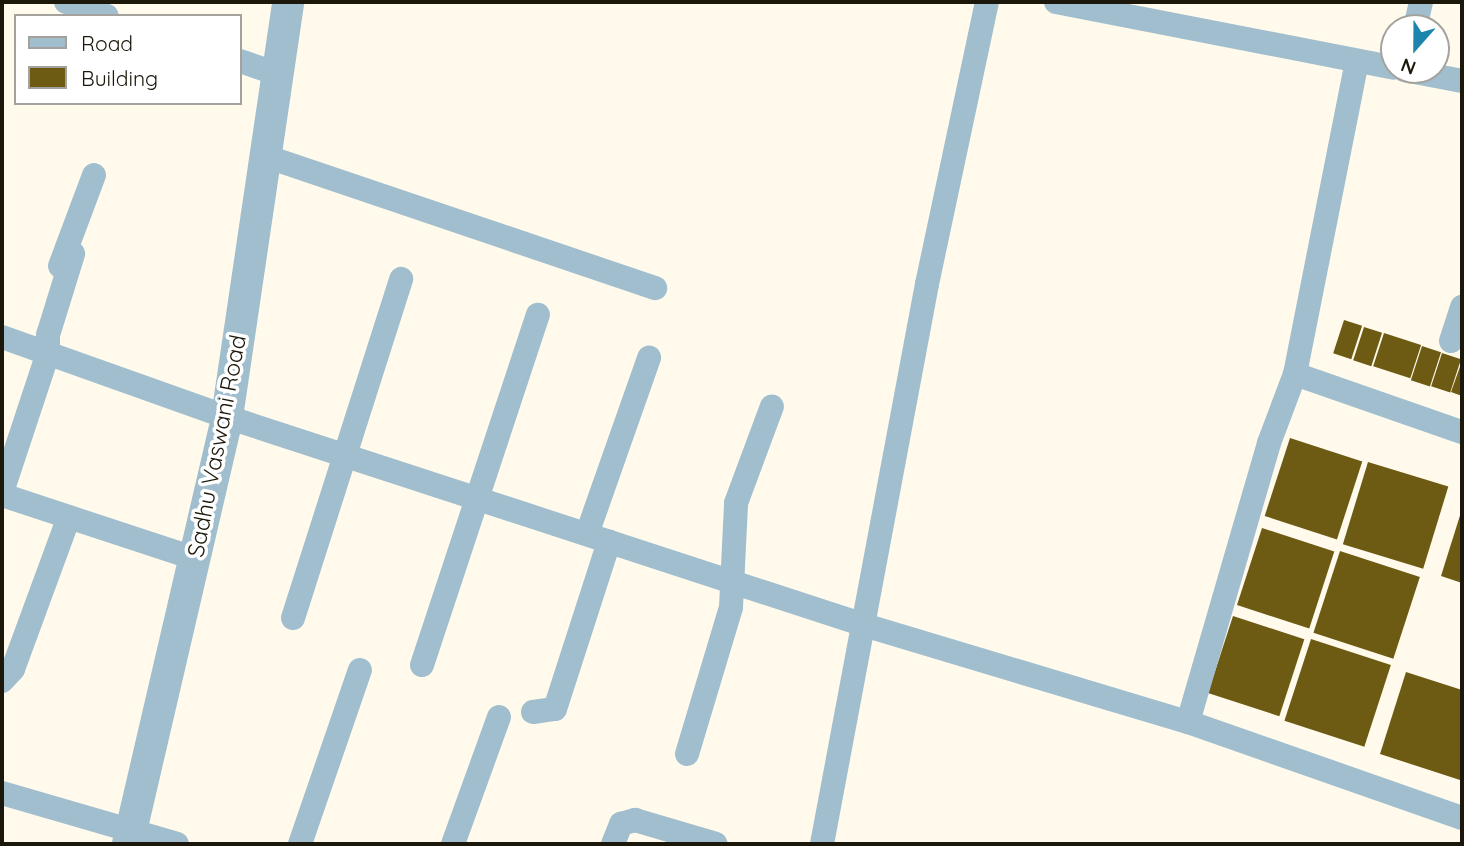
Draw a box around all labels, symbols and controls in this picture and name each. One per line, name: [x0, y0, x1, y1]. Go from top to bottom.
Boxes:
legend: [14, 14, 242, 105]
north arrow: [1380, 14, 1450, 84]
text: Road: [81, 30, 133, 56]
text: N: [1397, 53, 1419, 80]
text: Building: [81, 65, 158, 91]
street label: Sadhu Vaswani Road: [182, 333, 252, 559]

